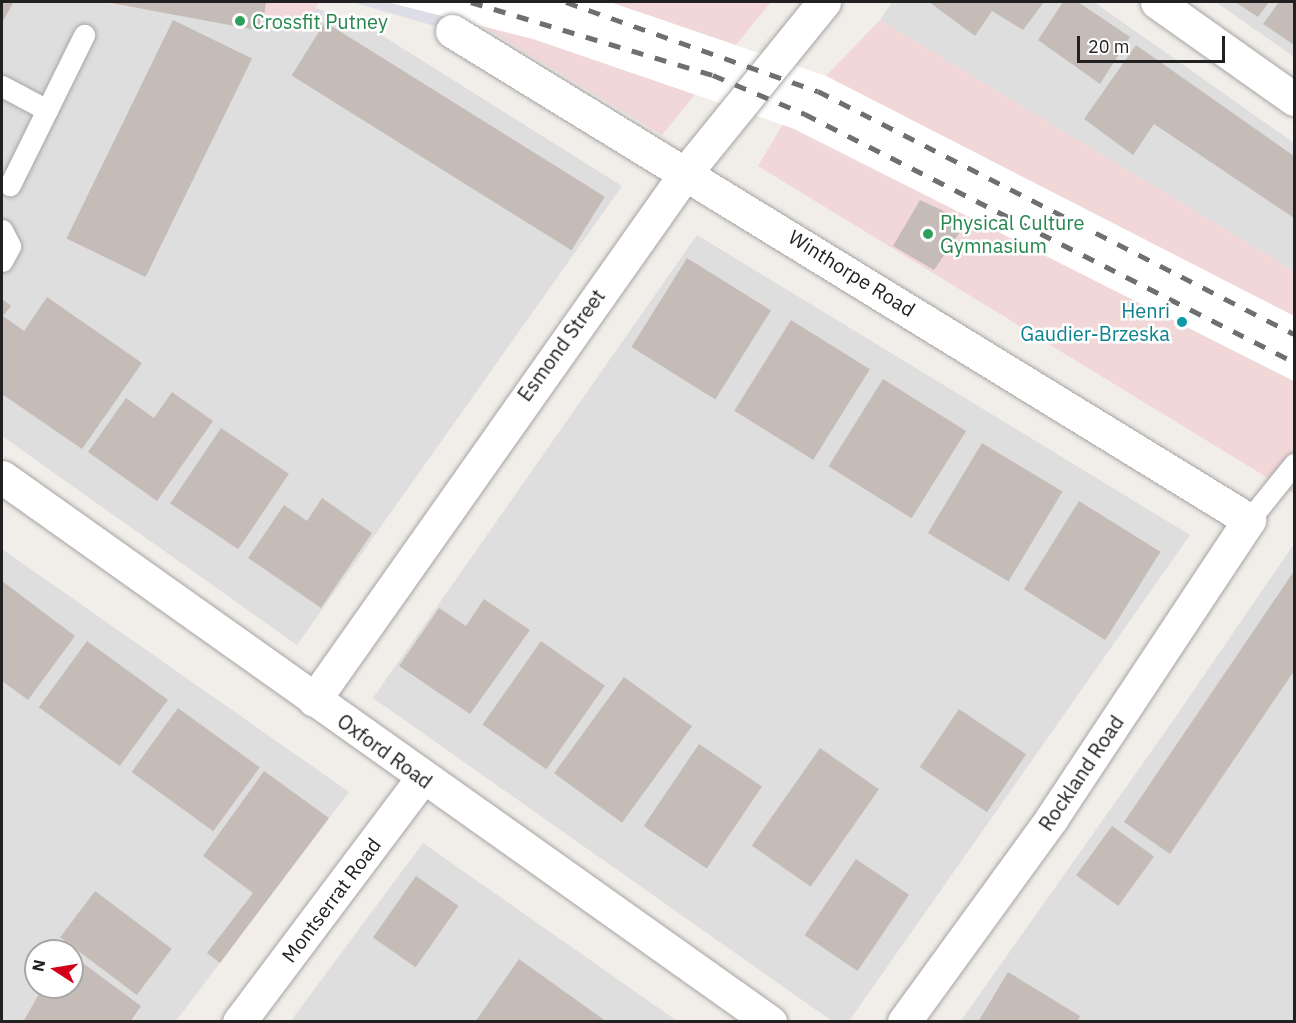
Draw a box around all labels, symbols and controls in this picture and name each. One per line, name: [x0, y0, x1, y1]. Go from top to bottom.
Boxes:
place label: Crossfit Putney: [252, 9, 388, 33]
marker: Crossfit Putney: [233, 14, 247, 28]
scale bar: [1080, 24, 1228, 62]
text: 20 m: [1088, 35, 1130, 58]
place label: Physical Culture Gymnasium: [940, 210, 1085, 257]
street label: Winthorpe Road: [784, 225, 920, 321]
marker: Physical Culture Gymnasium: [921, 227, 935, 241]
street label: Esmond Street: [512, 284, 610, 406]
place label: Henri Gaudier-Brzeska: [1020, 298, 1170, 345]
marker: Henri Gaudier-Brzeska: [1175, 315, 1189, 329]
street label: Oxford Road: [333, 709, 437, 793]
street label: Rockland Road: [1034, 711, 1128, 835]
street label: Montserrat Road: [276, 833, 386, 967]
north arrow: [24, 939, 84, 999]
text: N: [27, 958, 49, 973]

